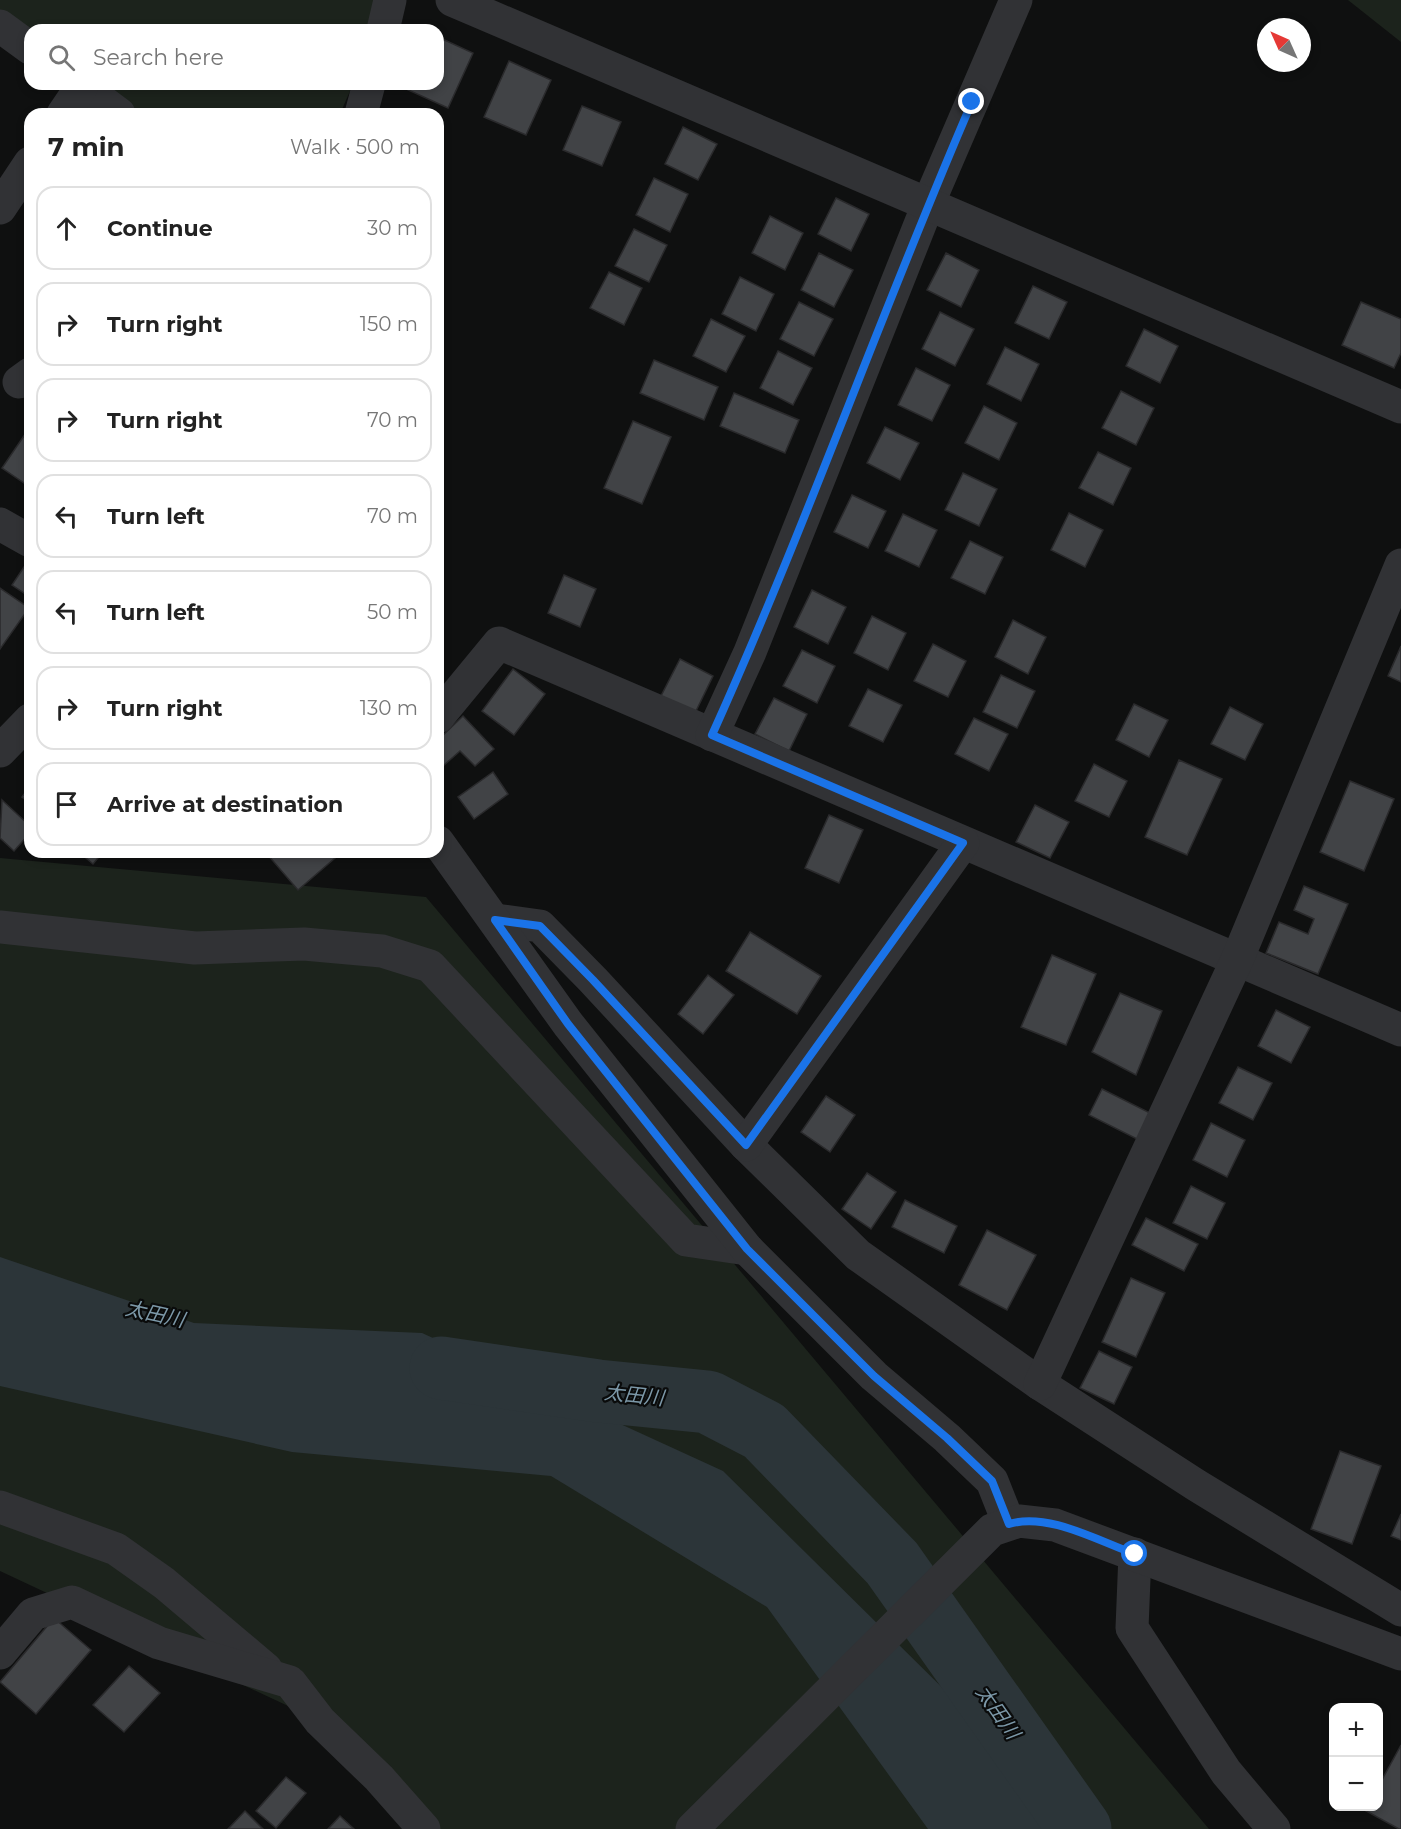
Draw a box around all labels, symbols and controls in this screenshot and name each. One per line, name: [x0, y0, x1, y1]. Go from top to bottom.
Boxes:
north arrow: [1257, 18, 1311, 72]
search box: [24, 24, 444, 90]
icon: search: [45, 41, 78, 74]
text: Search here: [93, 44, 224, 71]
route end: [958, 88, 984, 114]
text: 7 min: [48, 131, 125, 163]
text: Walk · 500 m: [290, 135, 420, 159]
icon: ahead: [50, 212, 83, 245]
text: Continue: [107, 215, 213, 242]
text: 30 m: [367, 216, 418, 240]
icon: right: [50, 308, 83, 341]
text: Turn right: [107, 311, 222, 338]
text: 150 m: [360, 312, 418, 336]
icon: right: [50, 404, 83, 437]
text: Turn right: [107, 407, 222, 434]
text: 70 m: [367, 408, 418, 432]
icon: left: [50, 500, 83, 533]
text: Turn left: [107, 503, 205, 530]
text: 70 m: [367, 504, 418, 528]
icon: left: [50, 596, 83, 629]
text: Turn left: [107, 599, 205, 626]
text: 50 m: [367, 600, 418, 624]
icon: right: [50, 692, 83, 725]
text: Turn right: [107, 695, 222, 722]
text: 130 m: [360, 696, 418, 720]
icon: arrive: [50, 788, 83, 821]
text: Arrive at destination: [107, 791, 343, 818]
water label: 太田川: [123, 1296, 189, 1332]
water label: 太田川: [603, 1380, 667, 1410]
route start: [1121, 1540, 1147, 1566]
water label: 太田川: [971, 1681, 1026, 1745]
map controls: [1329, 1703, 1383, 1811]
button: +: [1329, 1703, 1383, 1757]
button: −: [1329, 1757, 1383, 1811]

